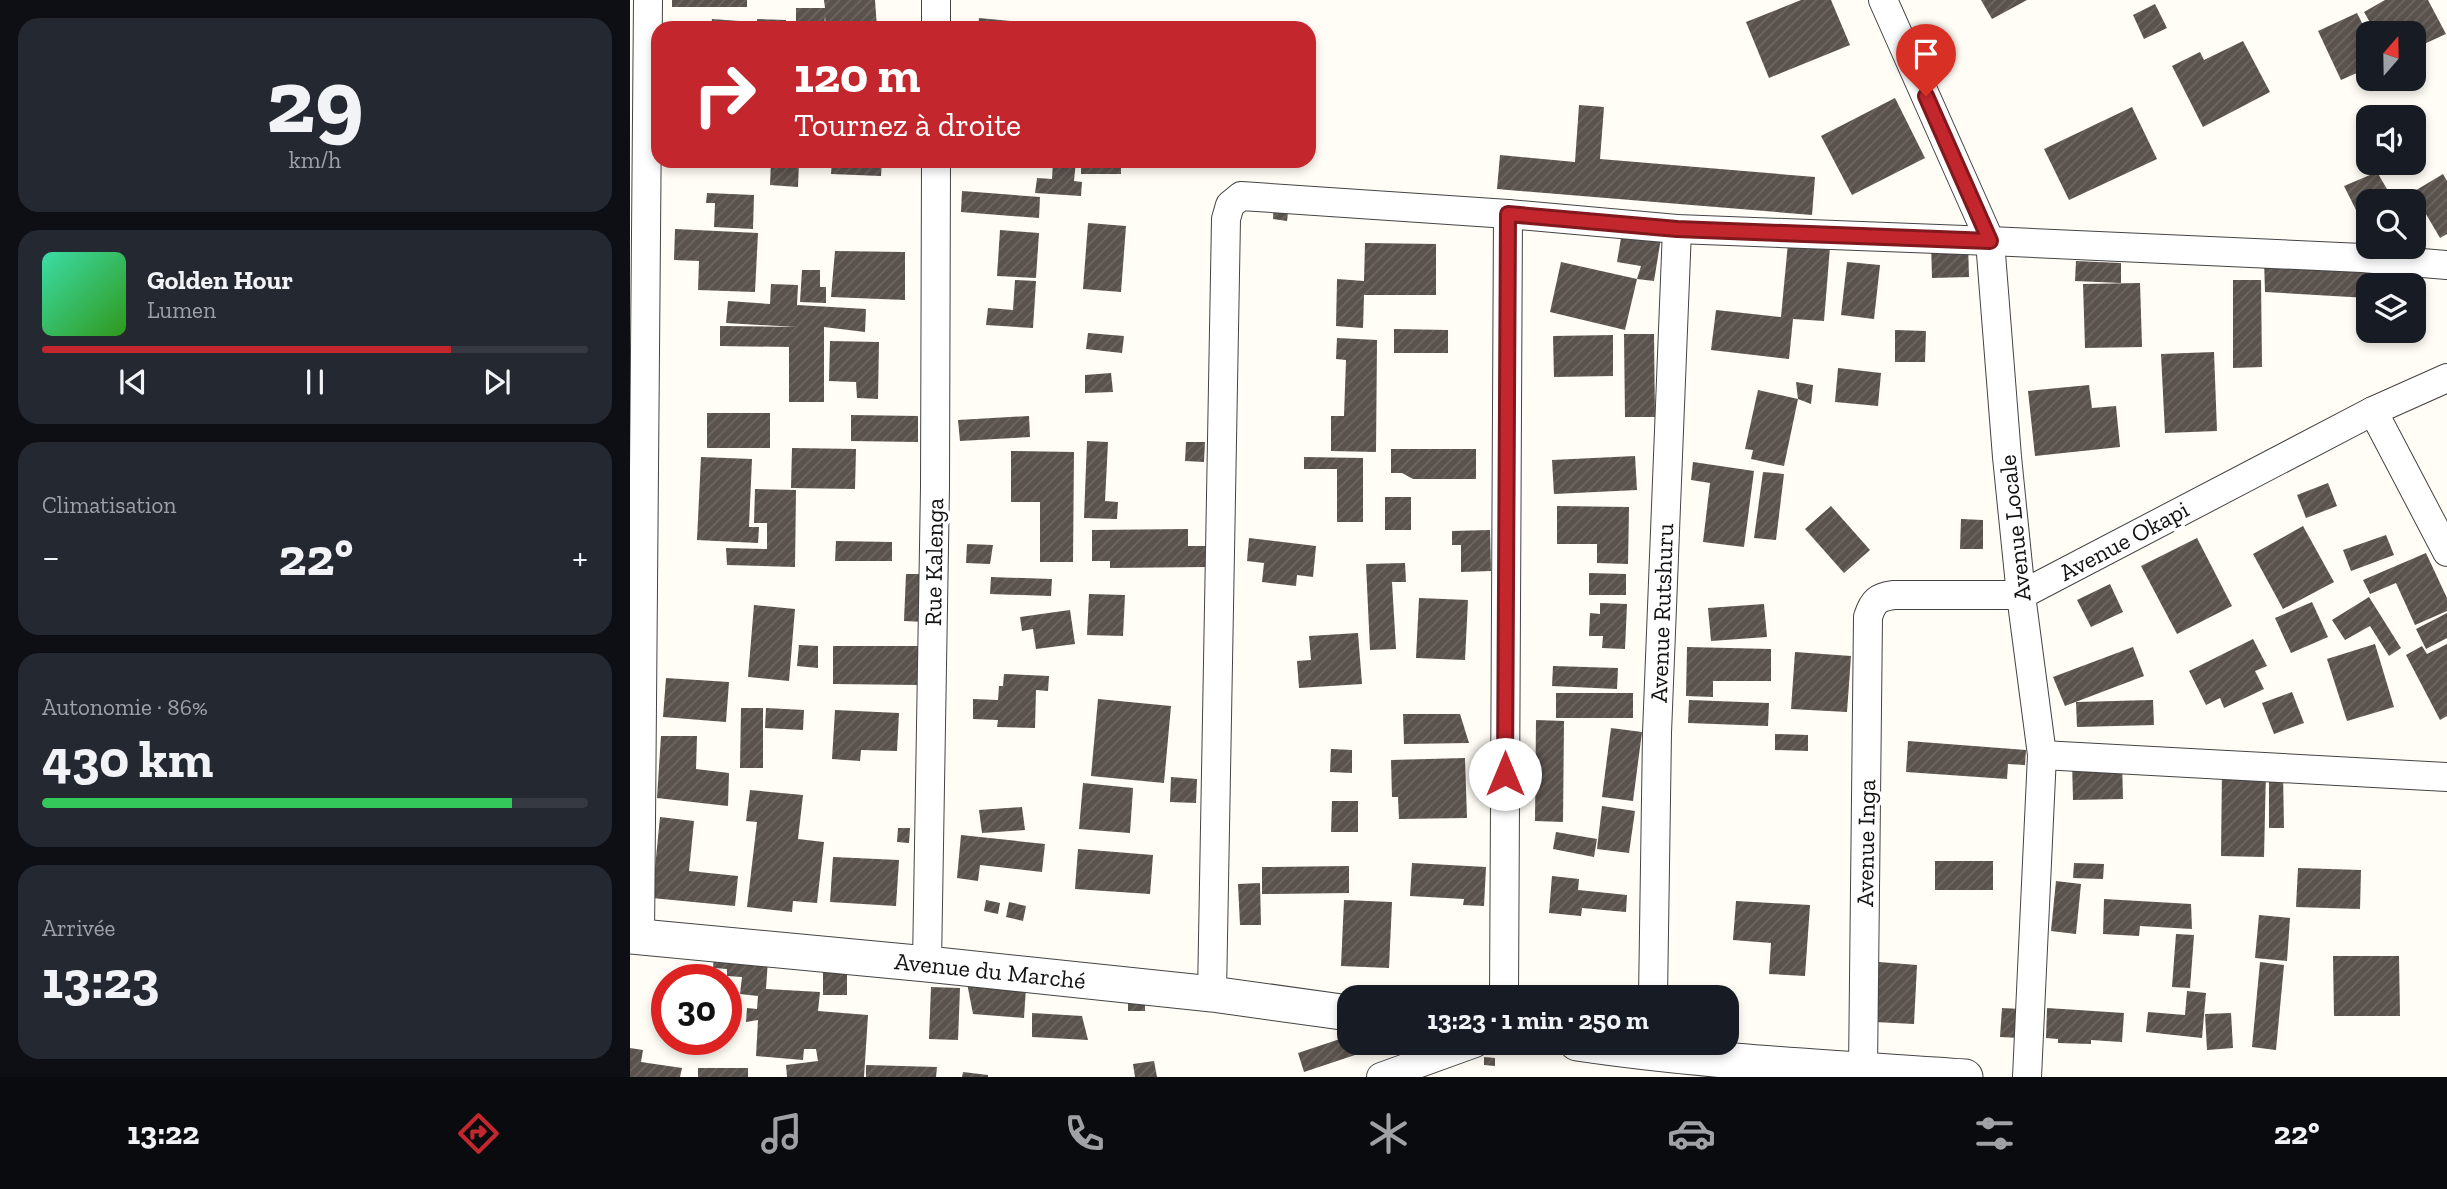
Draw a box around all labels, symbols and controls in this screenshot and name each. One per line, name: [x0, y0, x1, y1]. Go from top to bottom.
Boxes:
north arrow: [2356, 21, 2426, 91]
map controls: [2356, 21, 2426, 343]
pin: [1896, 24, 1956, 96]
icon: arrive: [1907, 35, 1945, 73]
text: 29: [266, 46, 364, 155]
text: 120 m: [794, 46, 920, 105]
icon: right: [679, 49, 770, 140]
button: sound: [2356, 105, 2426, 175]
text: Tournez à droite: [794, 106, 1021, 144]
text: km/h: [289, 146, 341, 174]
button: search: [2356, 189, 2426, 259]
text: Golden Hour: [147, 264, 293, 296]
button: layers: [2356, 273, 2426, 343]
text: Lumen: [147, 296, 216, 324]
icon: previous: [114, 363, 152, 401]
icon: pause: [296, 363, 334, 401]
icon: next: [478, 363, 516, 401]
street label: Avenue Locale: [1992, 453, 2037, 603]
text: Climatisation: [42, 491, 176, 519]
street label: Avenue Okapi: [2054, 494, 2194, 587]
street label: Rue Kalenga: [918, 497, 949, 626]
street label: Avenue Rutshuru: [1644, 522, 1679, 703]
text: 22°: [279, 526, 353, 588]
text: −: [42, 534, 60, 580]
text: +: [572, 534, 588, 580]
text: Autonomie · 86%: [42, 693, 208, 721]
text: 430 km: [42, 728, 213, 790]
position arrow: [1468, 737, 1542, 811]
street label: Avenue Inga: [1850, 778, 1881, 907]
text: Arrivée: [42, 914, 115, 942]
street label: Avenue du Marché: [893, 946, 1087, 995]
text: 13:23: [42, 949, 159, 1011]
speed limit sign: 30: [651, 964, 742, 1055]
text: 13:23 · 1 min · 250 m: [1427, 1004, 1649, 1036]
icon: directions: [454, 1109, 503, 1158]
icon: music: [757, 1109, 806, 1158]
icon: phone: [1060, 1109, 1109, 1158]
icon: climate: [1364, 1109, 1413, 1158]
icon: car: [1667, 1109, 1716, 1158]
icon: filters: [1970, 1109, 2019, 1158]
text: 13:22: [127, 1114, 199, 1152]
text: 22°: [2274, 1114, 2320, 1152]

